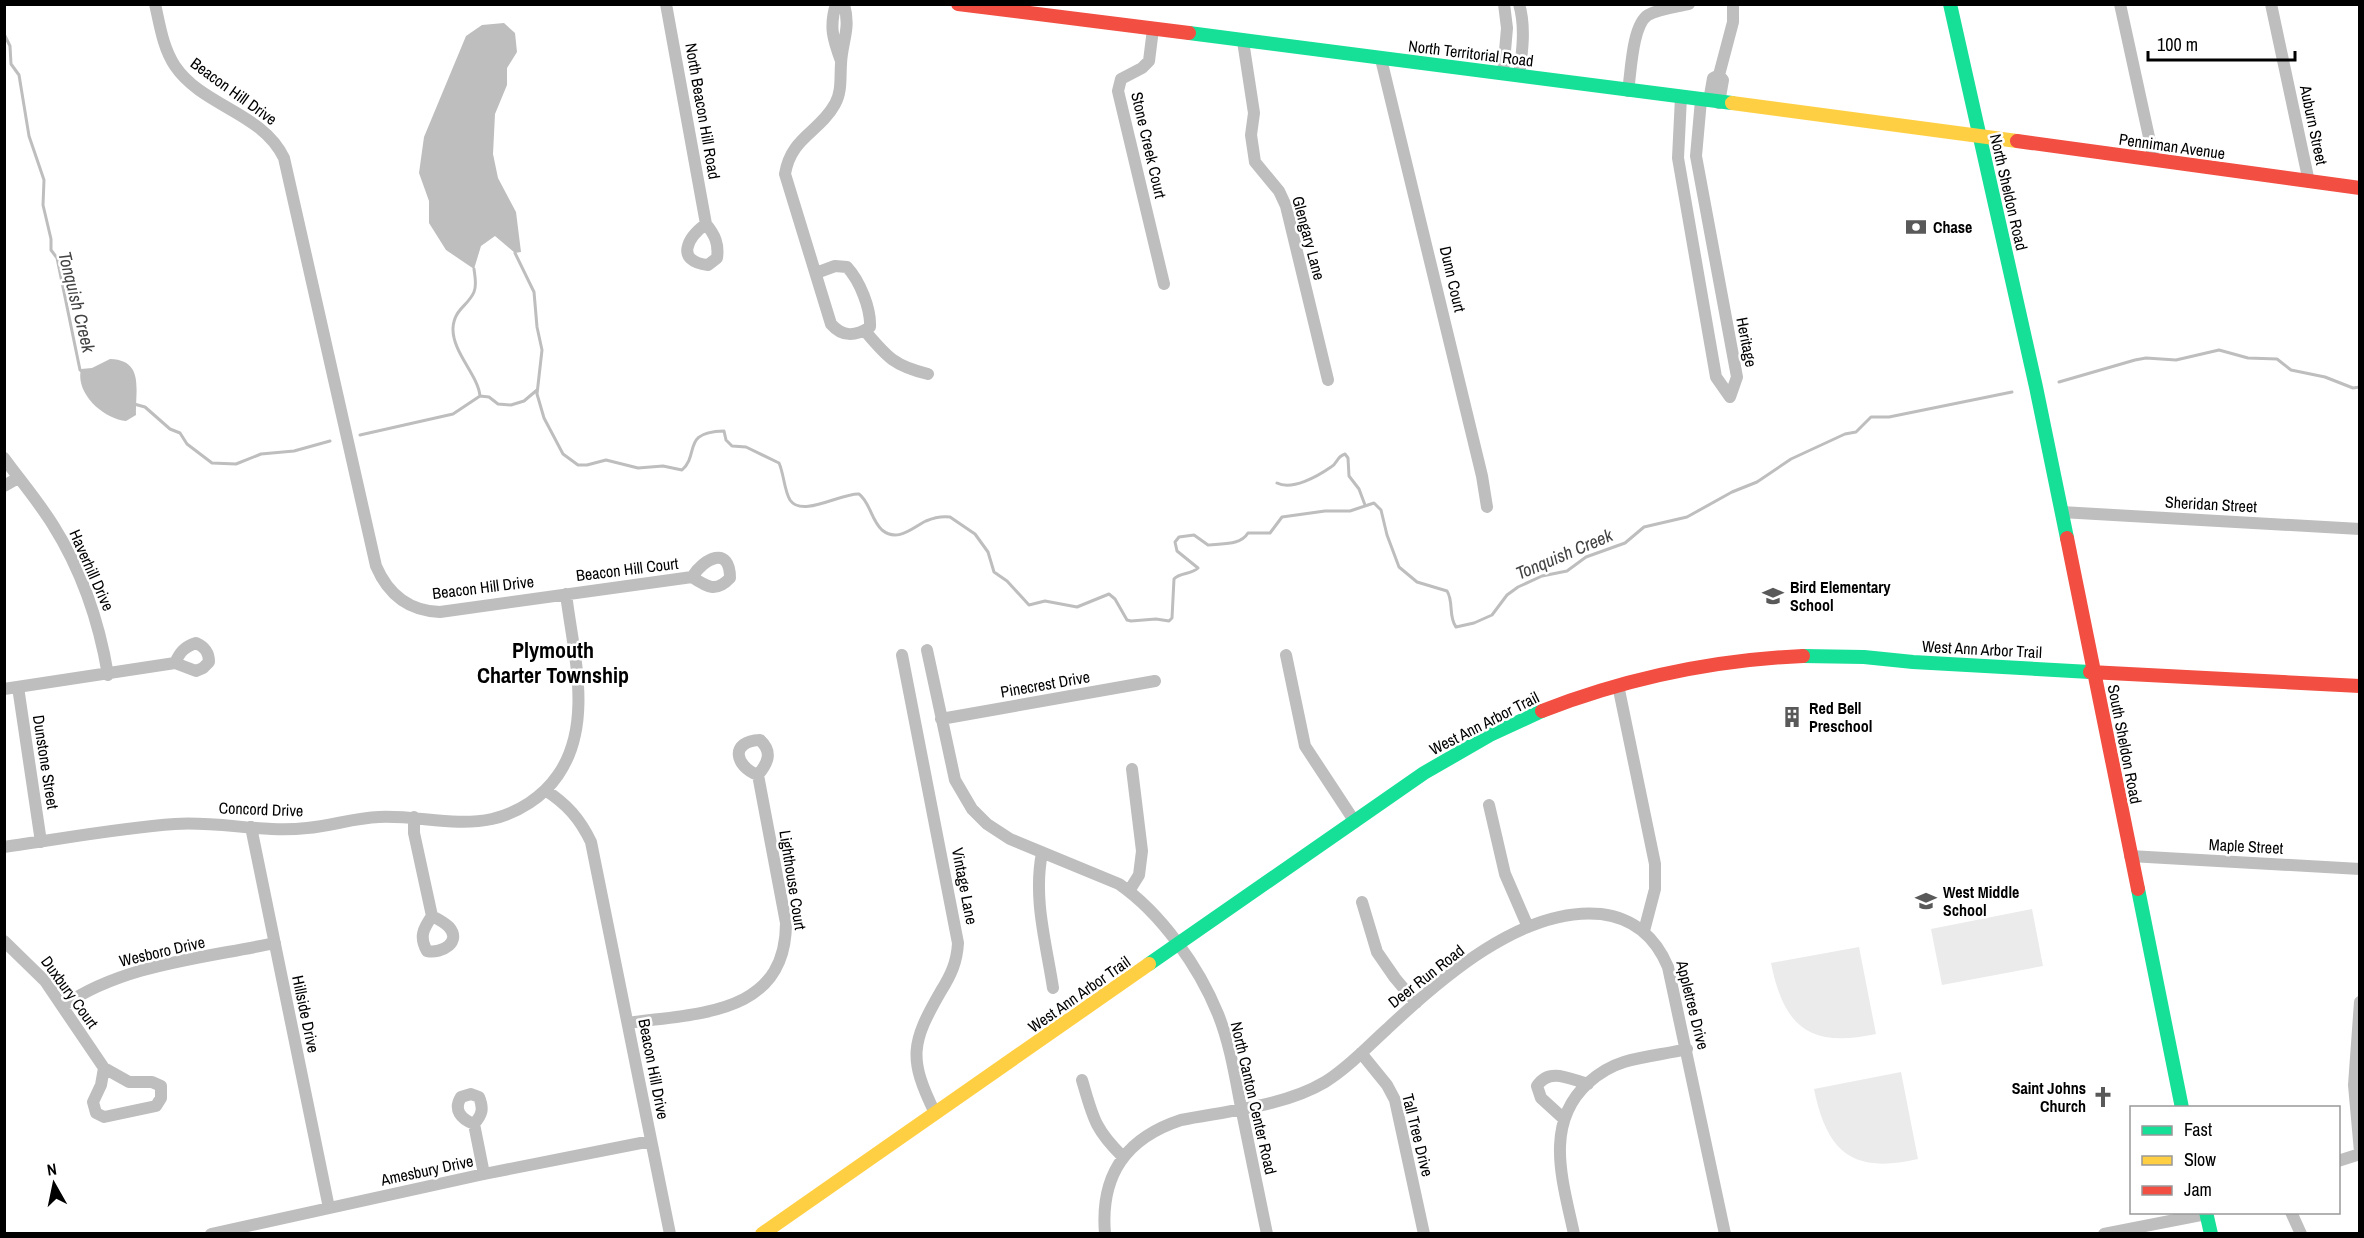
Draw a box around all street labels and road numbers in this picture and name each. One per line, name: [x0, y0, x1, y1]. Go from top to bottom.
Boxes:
street label: North Territorial Road: [1407, 34, 1535, 72]
street label: North Beacon Hill Road: [680, 41, 726, 181]
street label: Beacon Hill Drive: [186, 52, 282, 130]
street label: Auburn Street: [2295, 82, 2333, 167]
street label: Stone Creek Court: [1126, 90, 1172, 201]
street label: Penniman Avenue: [2117, 128, 2227, 164]
street label: North Sheldon Road: [1985, 132, 2033, 252]
street label: Glengary Lane: [1287, 194, 1331, 282]
street label: Dunn Court: [1435, 244, 1471, 314]
street label: Heritage: [1731, 315, 1763, 369]
street label: Sheridan Street: [2165, 491, 2258, 517]
street label: Haverhill Drive: [64, 526, 120, 614]
street label: Beacon Hill Court: [575, 552, 680, 586]
street label: Beacon Hill Drive: [431, 570, 535, 604]
street label: West Ann Arbor Trail: [1921, 635, 2043, 663]
street label: Pinecrest Drive: [999, 665, 1091, 703]
street label: South Sheldon Road: [2103, 682, 2147, 806]
street label: West Ann Arbor Trail: [1425, 686, 1543, 760]
street label: Dunstone Street: [28, 713, 64, 811]
street label: Concord Drive: [218, 797, 304, 821]
street label: Lighthouse Court: [774, 829, 812, 932]
street label: Maple Street: [2208, 833, 2284, 859]
street label: Vintage Lane: [947, 846, 983, 926]
street label: Wesboro Drive: [117, 930, 207, 972]
street label: Deer Run Road: [1383, 939, 1469, 1013]
street label: West Ann Arbor Trail: [1023, 950, 1135, 1037]
street label: Duxbury Court: [36, 951, 104, 1033]
street label: Appletree Drive: [1671, 957, 1715, 1052]
street label: Hillside Drive: [287, 973, 325, 1055]
street label: Beacon Hill Drive: [633, 1017, 675, 1121]
street label: North Canton Center Road: [1226, 1019, 1282, 1177]
street label: Tall Tree Drive: [1397, 1091, 1439, 1179]
street label: Amesbury Drive: [378, 1149, 475, 1191]

